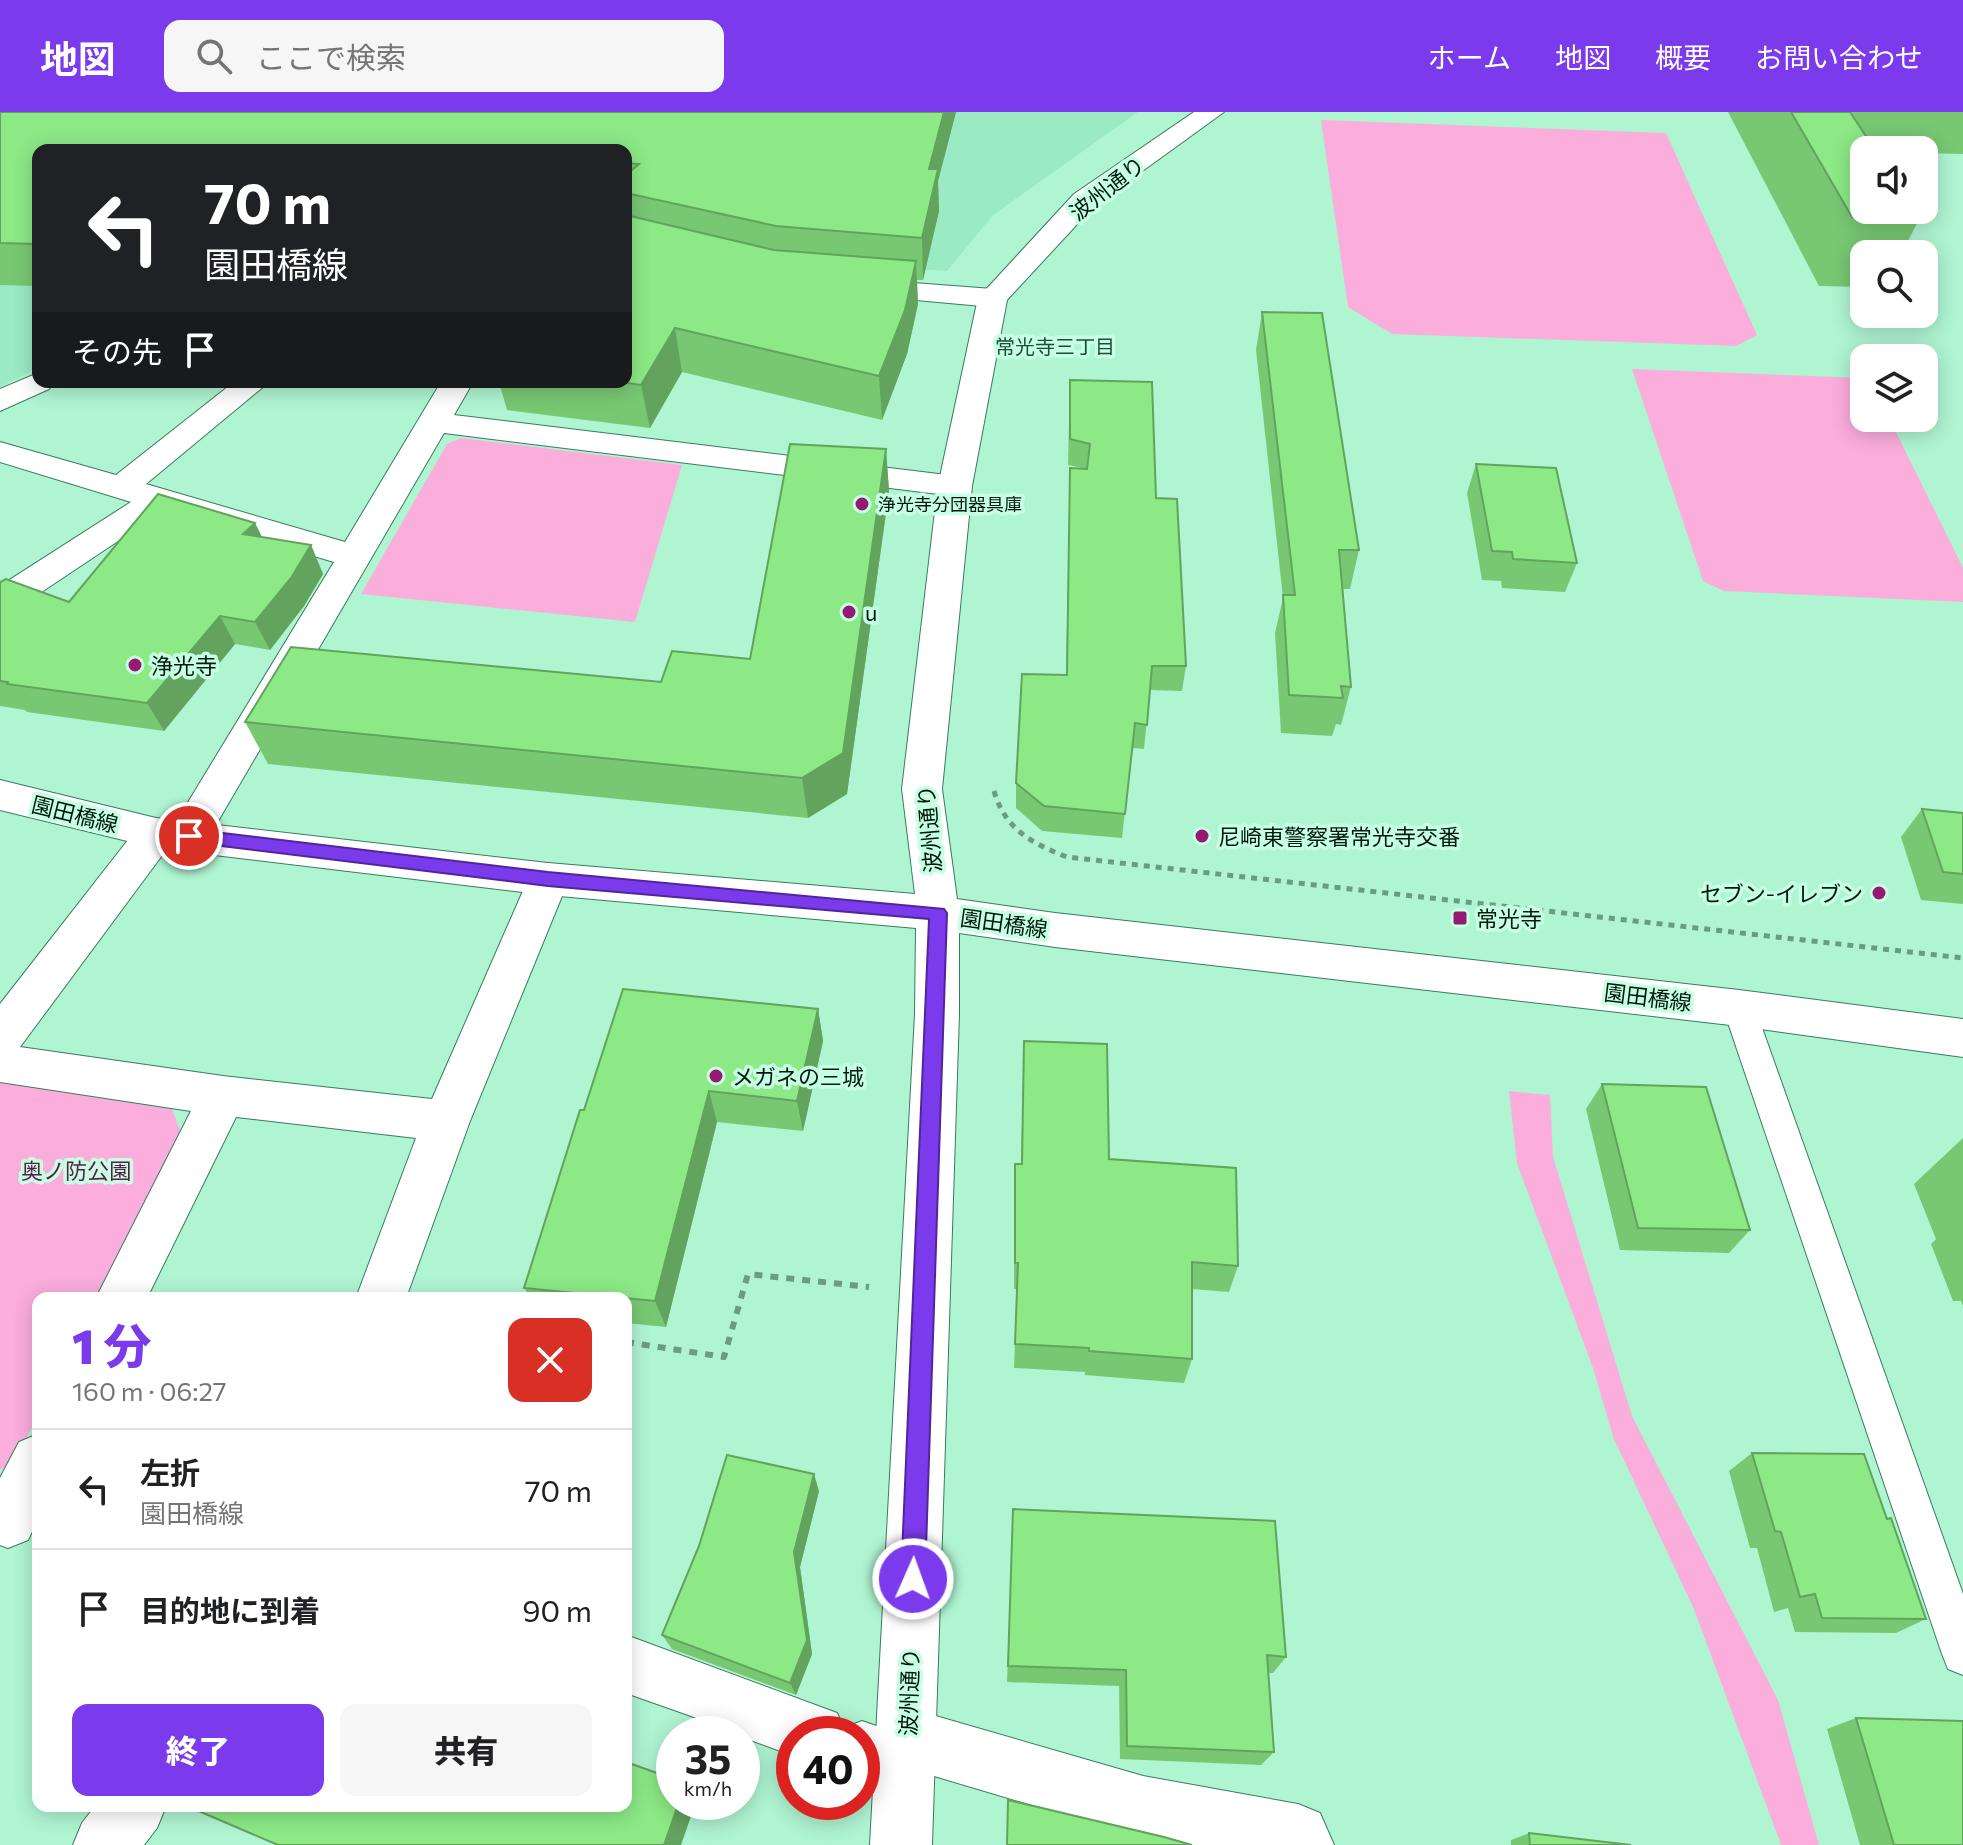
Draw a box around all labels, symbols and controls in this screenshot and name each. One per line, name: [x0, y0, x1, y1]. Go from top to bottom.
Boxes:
search box: [164, 20, 724, 92]
text: 地図: [40, 34, 116, 81]
icon: search: [192, 34, 236, 78]
text: ここで検索: [256, 38, 406, 75]
text: ホーム: [1428, 40, 1511, 74]
text: 地図: [1555, 40, 1611, 74]
text: 概要: [1655, 40, 1711, 74]
text: お問い合わせ: [1755, 40, 1923, 74]
map controls: [1850, 136, 1938, 432]
button: sound: [1850, 136, 1938, 224]
street label: 波州通り: [1064, 150, 1150, 226]
text: 70 m: [204, 167, 331, 236]
icon: left: [72, 176, 176, 280]
button: search: [1850, 240, 1938, 328]
text: 園田橋線: [204, 241, 348, 285]
icon: arrive: [178, 328, 222, 372]
text: その先: [72, 332, 162, 369]
district label: 常光寺三丁目: [995, 334, 1115, 358]
button: layers: [1850, 344, 1938, 432]
place label: 浄光寺分団器具庫: [878, 493, 1022, 515]
marker: 浄光寺分団器具庫: [853, 495, 871, 513]
place label: u: [865, 599, 877, 626]
marker: u: [840, 603, 858, 621]
place label: 浄光寺: [151, 652, 217, 679]
marker: 浄光寺: [126, 656, 144, 674]
street label: 波州通り: [912, 784, 946, 874]
street label: 園田橋線: [29, 790, 121, 838]
pin: [155, 802, 223, 870]
icon: arrive: [167, 814, 211, 858]
place label: 尼崎東警察署常光寺交番: [1218, 823, 1460, 850]
marker: 尼崎東警察署常光寺交番: [1193, 827, 1211, 845]
place label: セブン-イレブン: [1700, 880, 1863, 907]
marker: セブン-イレブン: [1870, 884, 1888, 902]
street label: 園田橋線: [959, 904, 1049, 942]
place label: 常光寺: [1476, 905, 1542, 932]
marker: 常光寺: [1451, 909, 1469, 927]
street label: 園田橋線: [1603, 978, 1693, 1016]
place label: メガネの三城: [732, 1063, 864, 1090]
marker: メガネの三城: [707, 1067, 725, 1085]
park label: 奥ノ防公園: [21, 1157, 131, 1184]
text: 1 分: [72, 1315, 152, 1374]
button: close: [508, 1318, 592, 1402]
text: 160 m · 06:27: [72, 1375, 227, 1406]
text: 左折: [140, 1453, 200, 1490]
icon: left: [72, 1467, 116, 1511]
text: 70 m: [525, 1471, 592, 1508]
text: 園田橋線: [140, 1497, 244, 1528]
position arrow: [871, 1537, 955, 1621]
icon: arrive: [72, 1587, 116, 1631]
text: 目的地に到着: [140, 1591, 320, 1628]
text: 90 m: [522, 1591, 592, 1628]
street label: 波州通り: [894, 1648, 924, 1736]
button: 終了: [72, 1704, 324, 1796]
button: 共有: [340, 1704, 592, 1796]
speed limit sign: 40: [776, 1716, 880, 1820]
text: 35: [685, 1733, 731, 1782]
text: km/h: [684, 1776, 732, 1800]

